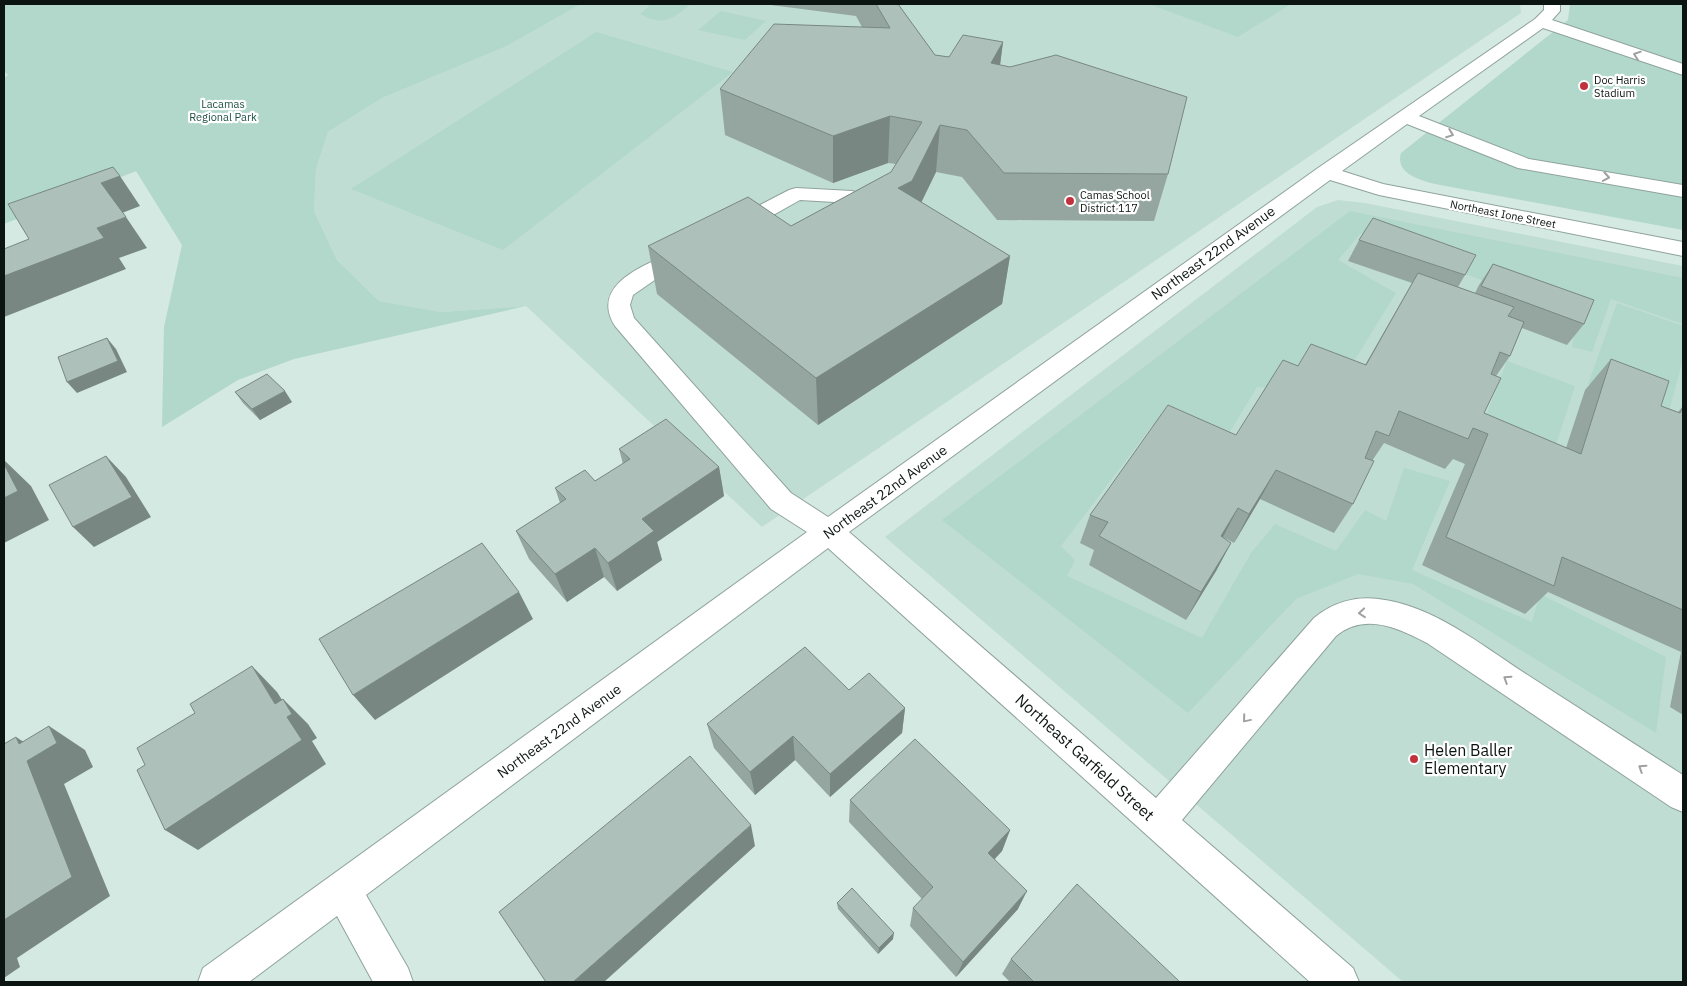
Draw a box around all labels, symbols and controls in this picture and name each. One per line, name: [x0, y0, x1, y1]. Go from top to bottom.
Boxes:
one-way arrow: [1633, 50, 1642, 60]
place label: Doc Harris Stadium: [1594, 73, 1646, 100]
marker: Doc Harris Stadium: [1578, 80, 1590, 92]
park label: Lacamas Regional Park: [189, 97, 257, 124]
one-way arrow: [1445, 128, 1454, 139]
one-way arrow: [1601, 172, 1610, 182]
place label: Camas School District 117: [1080, 188, 1150, 215]
marker: Camas School District 117: [1064, 195, 1076, 207]
street label: Northeast Ione Street: [1449, 197, 1557, 231]
street label: Northeast 22nd Avenue: [1148, 202, 1279, 304]
street label: Northeast 22nd Avenue: [820, 441, 951, 543]
one-way arrow: [1358, 607, 1366, 618]
one-way arrow: [1503, 676, 1512, 685]
street label: Northeast 22nd Avenue: [494, 680, 625, 782]
street label: Northeast Garfield Street: [1011, 689, 1159, 825]
one-way arrow: [1242, 713, 1251, 722]
place label: Helen Baller Elementary: [1424, 740, 1512, 778]
marker: Helen Baller Elementary: [1408, 753, 1420, 765]
one-way arrow: [1639, 765, 1648, 774]

